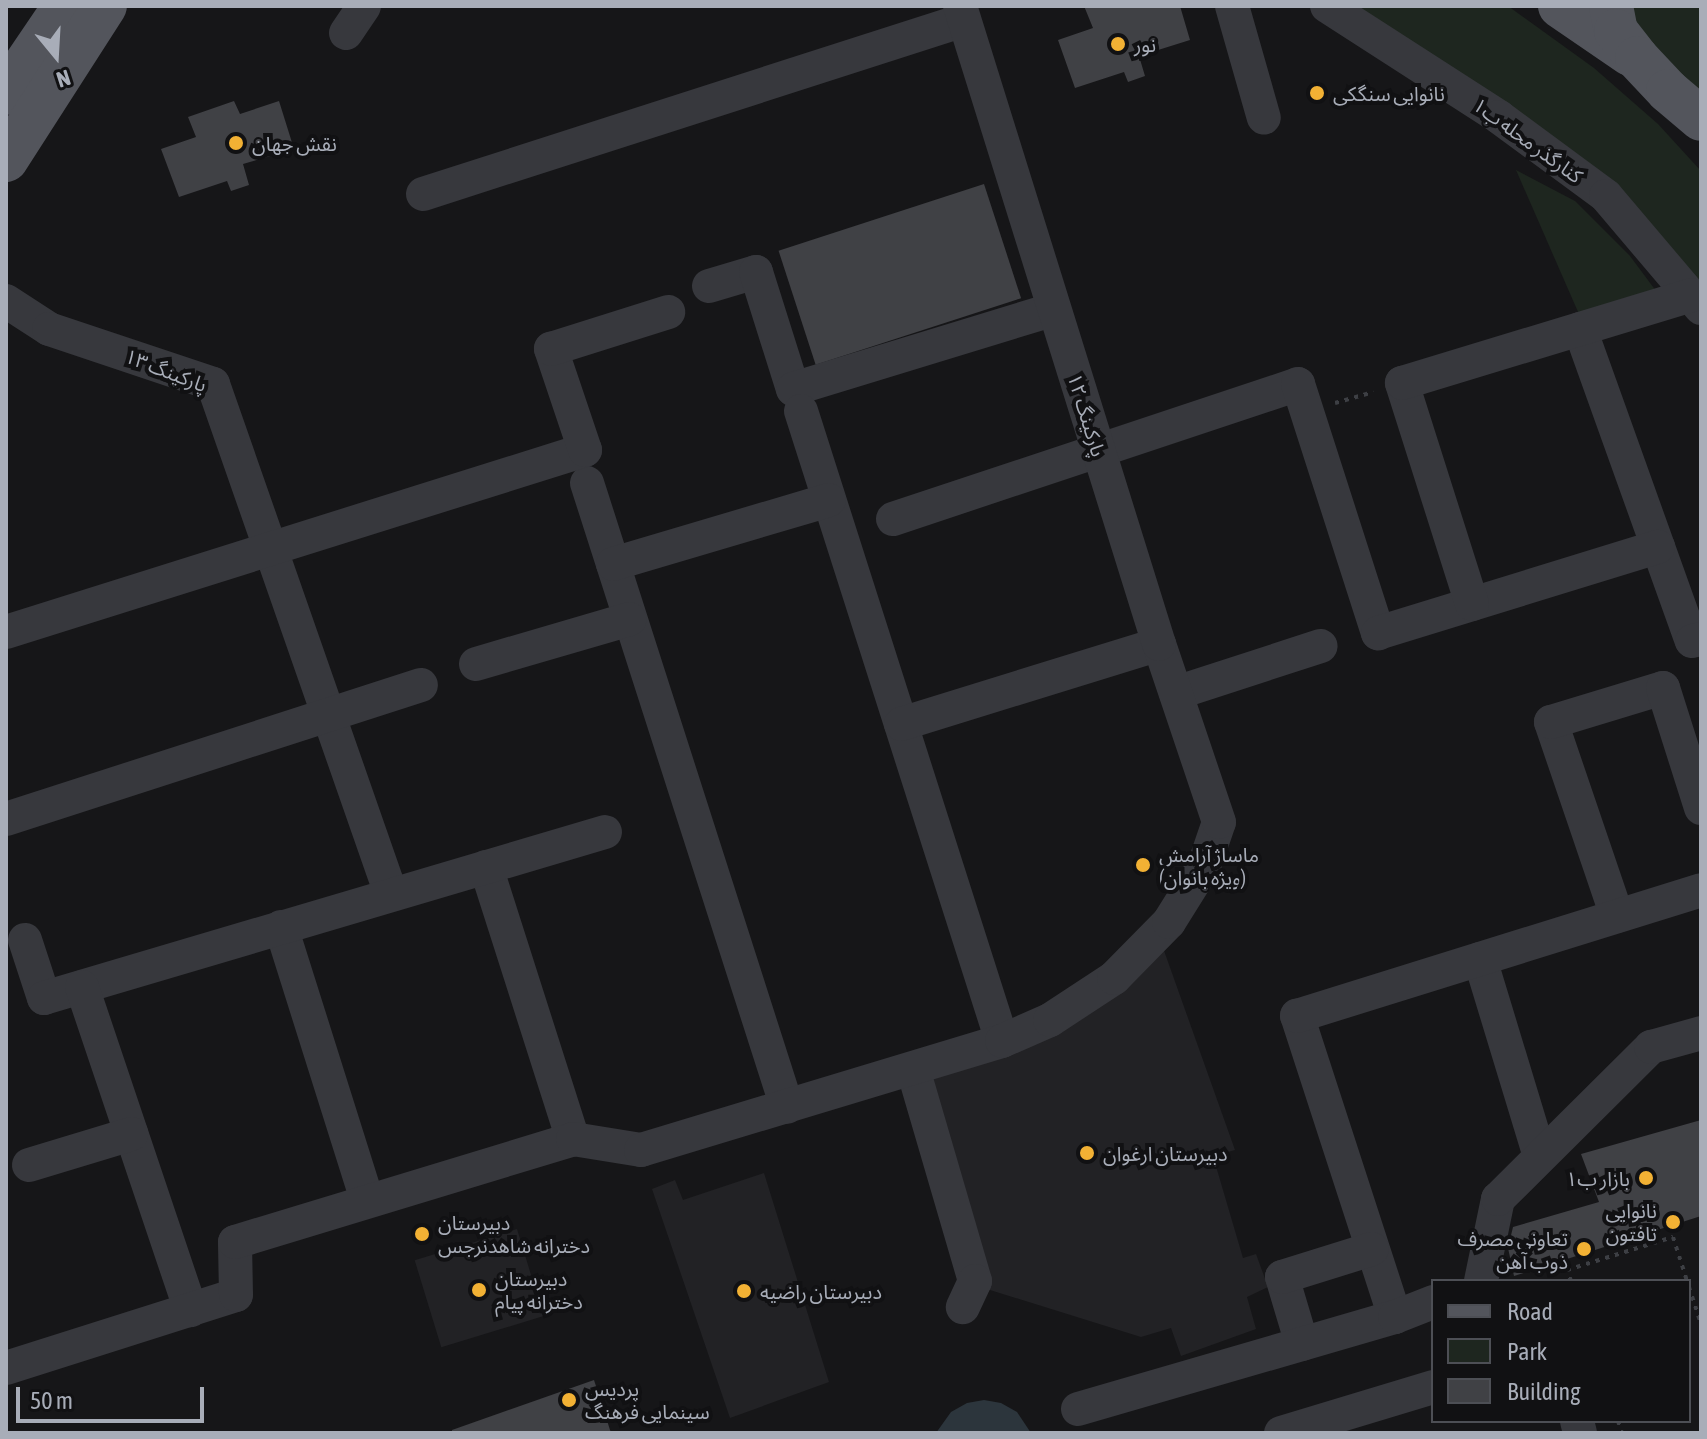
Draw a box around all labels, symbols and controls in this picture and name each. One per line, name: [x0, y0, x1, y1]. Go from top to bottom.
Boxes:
north arrow: [16, 16, 96, 96]
place label: نور: [1134, 32, 1156, 56]
marker: نور: [1109, 35, 1127, 53]
text: N: [53, 64, 74, 93]
place label: نانوایی سنگکی: [1333, 81, 1445, 105]
marker: نانوایی سنگکی: [1308, 84, 1326, 102]
street label: کنارگذر محله ب۱: [1469, 92, 1587, 188]
place label: نقش جهان: [252, 131, 337, 155]
marker: نقش جهان: [227, 134, 245, 152]
street label: پارکینگ ۱۳: [122, 343, 210, 397]
street label: پارکینگ ۱۲: [1063, 370, 1111, 460]
place label: ماساژ آرامش (ویژه بانوان): [1159, 842, 1259, 889]
marker: ماساژ آرامش (ویژه بانوان): [1134, 856, 1152, 874]
place label: دبیرستان ارغوان: [1103, 1141, 1228, 1165]
marker: دبیرستان ارغوان: [1078, 1144, 1096, 1162]
place label: بازار ب۱: [1566, 1166, 1630, 1190]
marker: بازار ب۱: [1637, 1169, 1655, 1187]
place label: نانوایی تافتون: [1606, 1198, 1657, 1245]
place label: دبیرستان دخترانه شاهدنرجس: [438, 1210, 590, 1257]
marker: نانوایی تافتون: [1664, 1213, 1682, 1231]
marker: دبیرستان دخترانه شاهدنرجس: [413, 1225, 431, 1243]
place label: تعاونی مصرف ذوب آهن: [1458, 1226, 1568, 1273]
marker: تعاونی مصرف ذوب آهن: [1575, 1240, 1593, 1258]
place label: دبیرستان دخترانه پیام: [495, 1266, 583, 1313]
place label: دبیرستان راضیه: [760, 1279, 882, 1303]
legend: [1431, 1279, 1691, 1423]
marker: دبیرستان دخترانه پیام: [470, 1281, 488, 1299]
marker: دبیرستان راضیه: [735, 1282, 753, 1300]
text: Road: [1507, 1298, 1553, 1325]
text: Park: [1507, 1338, 1547, 1365]
scale bar: [20, 1371, 208, 1421]
place label: پردیس سینمایی فرهنگ: [585, 1376, 710, 1423]
text: Building: [1507, 1378, 1580, 1405]
text: 50 m: [30, 1387, 73, 1414]
marker: پردیس سینمایی فرهنگ: [560, 1391, 578, 1409]

